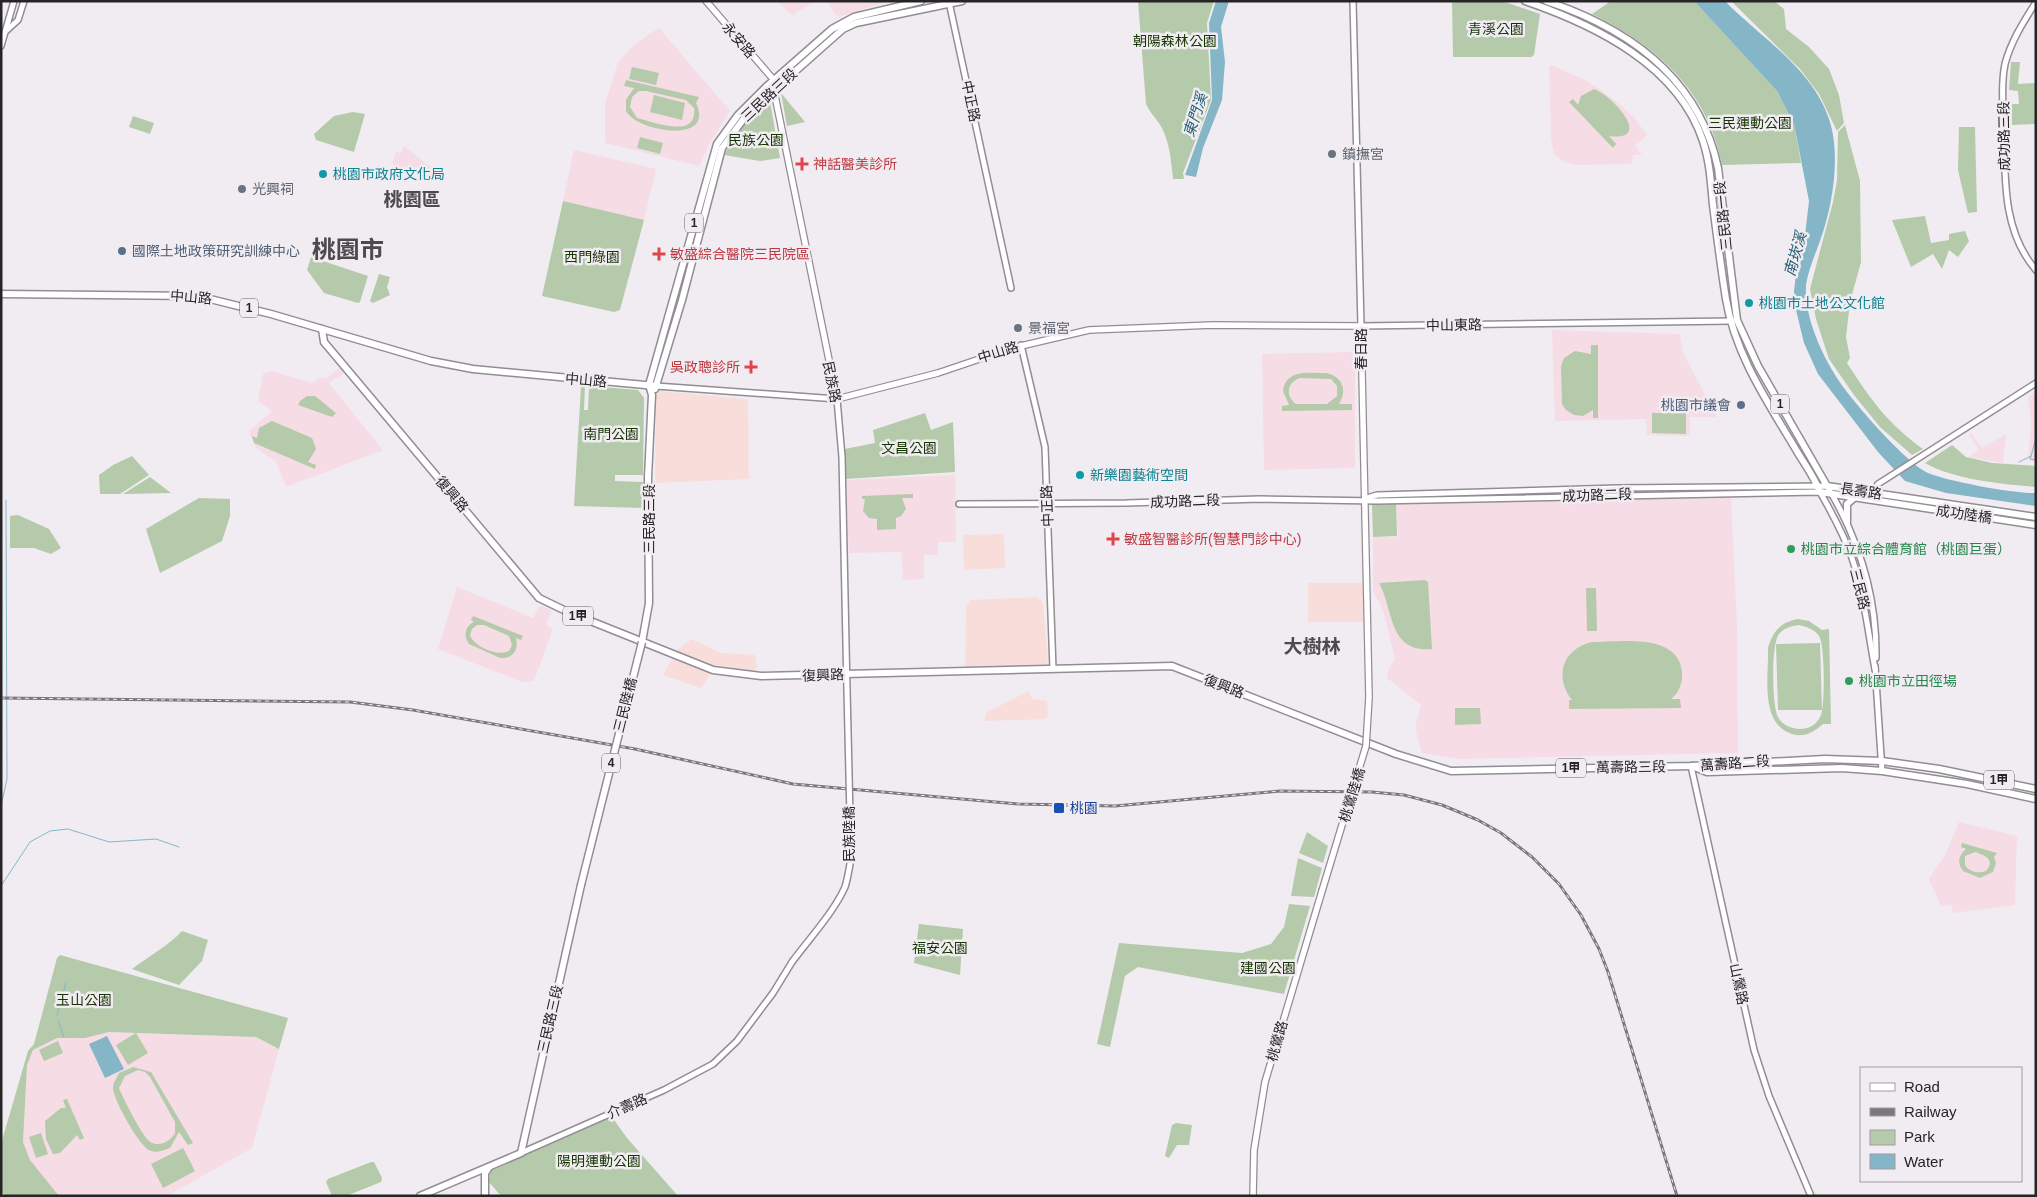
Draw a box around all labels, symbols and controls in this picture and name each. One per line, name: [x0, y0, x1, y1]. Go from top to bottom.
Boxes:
street label: 永安路: [719, 19, 759, 61]
park label: 青溪公園: [1468, 21, 1524, 37]
park label: 朝陽森林公園: [1133, 33, 1217, 49]
street label: 三民路三段: [738, 65, 800, 125]
street label: 中正路: [959, 79, 983, 123]
water label: 東門溪: [1180, 89, 1211, 139]
street label: 成功路三段: [1995, 101, 2013, 171]
park label: 三民運動公園: [1708, 115, 1792, 131]
park label: 民族公園: [728, 132, 784, 148]
place label: 鎮撫宮: [1342, 146, 1384, 162]
marker: 鎮撫宮: [1326, 148, 1338, 160]
place label: 神話醫美診所: [813, 156, 897, 172]
marker: 神話醫美診所: [795, 157, 809, 171]
place label: 桃園市政府文化局: [333, 166, 445, 182]
marker: 桃園市政府文化局: [317, 168, 329, 180]
street label: 三民路一段: [1711, 180, 1735, 252]
place label: 光興祠: [252, 181, 294, 197]
marker: 光興祠: [236, 183, 248, 195]
district label: 桃園區: [383, 189, 441, 210]
road number: 1: [685, 214, 703, 232]
water label: 南崁溪: [1781, 228, 1810, 278]
district label: 桃園市: [312, 236, 384, 263]
place label: 國際土地政策研究訓練中心: [132, 243, 300, 259]
marker: 國際土地政策研究訓練中心: [116, 245, 128, 257]
place label: 敏盛綜合醫院三民院區: [670, 246, 810, 262]
marker: 敏盛綜合醫院三民院區: [652, 247, 666, 261]
park label: 西門綠園: [564, 249, 620, 265]
street label: 中山路: [169, 287, 213, 307]
place label: 桃園市土地公文化館: [1759, 295, 1885, 311]
marker: 桃園市土地公文化館: [1743, 297, 1755, 309]
road number: 1: [240, 298, 258, 318]
street label: 中山東路: [1426, 317, 1482, 333]
place label: 景福宮: [1028, 320, 1070, 336]
marker: 景福宮: [1012, 322, 1024, 334]
street label: 春日路: [1353, 328, 1369, 370]
street label: 中山路: [976, 338, 1020, 366]
place label: 吳政聰診所: [670, 359, 740, 375]
marker: 吳政聰診所: [744, 360, 758, 374]
street label: 民族路: [820, 360, 844, 404]
street label: 中山路: [564, 370, 608, 390]
road number: 1: [1771, 394, 1789, 414]
place label: 桃園市議會: [1661, 397, 1731, 413]
marker: 桃園市議會: [1735, 399, 1747, 411]
park label: 南門公園: [583, 426, 639, 442]
park label: 文昌公園: [881, 440, 937, 456]
place label: 新樂園藝術空間: [1090, 467, 1188, 483]
marker: 新樂園藝術空間: [1074, 469, 1086, 481]
street label: 復興路: [432, 473, 472, 515]
street label: 長壽路: [1839, 480, 1883, 502]
street label: 三民路三段: [641, 484, 657, 554]
street label: 中正路: [1038, 485, 1056, 527]
street label: 成功路二段: [1562, 486, 1632, 504]
street label: 成功路二段: [1150, 492, 1220, 510]
street label: 成功陸橋: [1935, 502, 1993, 526]
place label: 敏盛智醫診所(智慧門診中心): [1124, 531, 1301, 547]
marker: 敏盛智醫診所(智慧門診中心): [1106, 532, 1120, 546]
place label: 桃園市立綜合體育館（桃園巨蛋）: [1801, 541, 2011, 557]
marker: 桃園市立綜合體育館（桃園巨蛋）: [1785, 543, 1797, 555]
street label: 三民路: [1847, 567, 1873, 611]
road number: 1甲: [563, 606, 593, 626]
district label: 大樹林: [1283, 636, 1341, 657]
street label: 復興路: [802, 666, 844, 684]
street label: 復興路: [1202, 671, 1246, 701]
place label: 桃園市立田徑場: [1859, 673, 1957, 689]
marker: 桃園市立田徑場: [1843, 675, 1855, 687]
street label: 三民陸橋: [610, 676, 640, 734]
street label: 萬壽路二段: [1700, 753, 1770, 773]
road number: 4: [602, 754, 620, 772]
road number: 1甲: [1556, 758, 1586, 778]
street label: 萬壽路三段: [1596, 758, 1666, 776]
street label: 桃鶯陸橋: [1336, 766, 1368, 824]
road number: 1甲: [1984, 770, 2014, 790]
place label: 桃園: [1070, 800, 1098, 816]
marker: 桃園: [1052, 801, 1066, 815]
street label: 民族陸橋: [841, 806, 857, 862]
park label: 福安公園: [912, 940, 968, 956]
park label: 建國公園: [1240, 960, 1296, 976]
street label: 山鶯路: [1727, 962, 1751, 1006]
street label: 三民路三段: [534, 983, 566, 1055]
park label: 玉山公園: [56, 992, 112, 1008]
street label: 桃鶯路: [1264, 1019, 1290, 1063]
legend: [1860, 1067, 2022, 1182]
text: Road: [1904, 1078, 1940, 1095]
street label: 介壽路: [605, 1090, 649, 1122]
text: Railway: [1904, 1103, 1957, 1120]
text: Park: [1904, 1128, 1935, 1145]
park label: 陽明運動公園: [557, 1153, 641, 1169]
text: Water: [1904, 1153, 1943, 1170]

